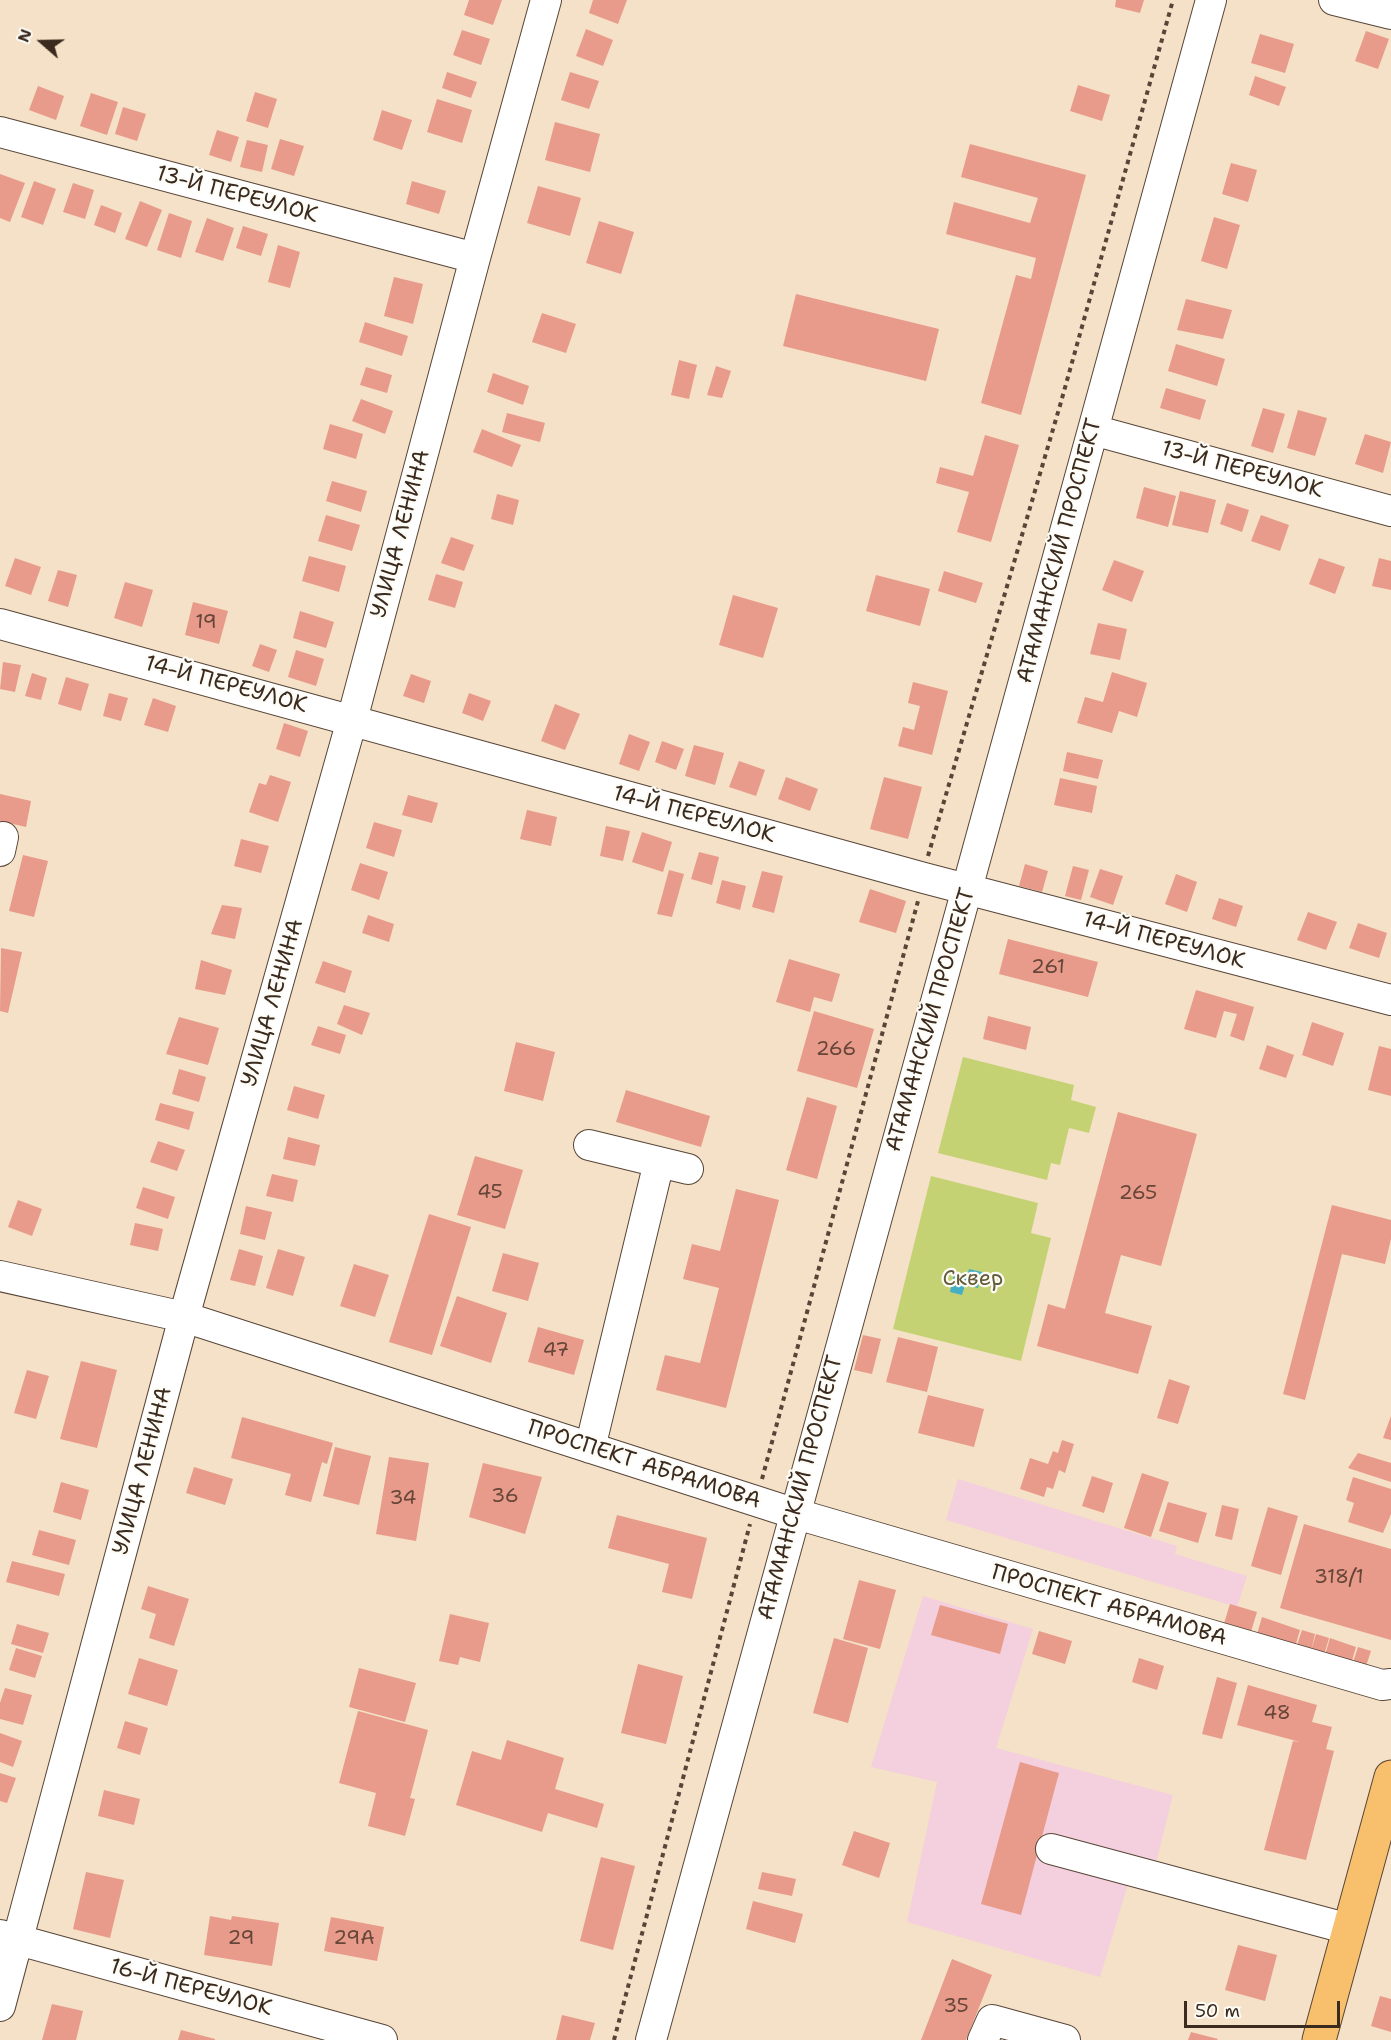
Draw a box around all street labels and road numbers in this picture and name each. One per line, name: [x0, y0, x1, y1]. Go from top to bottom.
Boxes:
street label: 13-Й ПЕРЕУЛОК: [153, 161, 321, 229]
street label: АТАМАНСКИЙ ПРОСПЕКТ: [1012, 416, 1108, 686]
street label: 13-Й ПЕРЕУЛОК: [1158, 436, 1326, 504]
street label: УЛИЦА ЛЕНИНА: [366, 447, 436, 621]
street label: 14-Й ПЕРЕУЛОК: [142, 651, 310, 719]
street label: 14-Й ПЕРЕУЛОК: [610, 781, 778, 849]
street label: АТАМАНСКИЙ ПРОСПЕКТ: [881, 885, 981, 1155]
street label: 14-Й ПЕРЕУЛОК: [1080, 907, 1248, 975]
street label: УЛИЦА ЛЕНИНА: [236, 916, 310, 1090]
street label: АТАМАНСКИЙ ПРОСПЕКТ: [753, 1353, 849, 1623]
street label: УЛИЦА ЛЕНИНА: [108, 1384, 178, 1558]
street label: ПРОСПЕКТ АБРАМОВА: [524, 1415, 764, 1515]
street label: ПРОСПЕКТ АБРАМОВА: [988, 1560, 1230, 1652]
street label: 16-Й ПЕРЕУЛОК: [107, 1954, 275, 2022]

